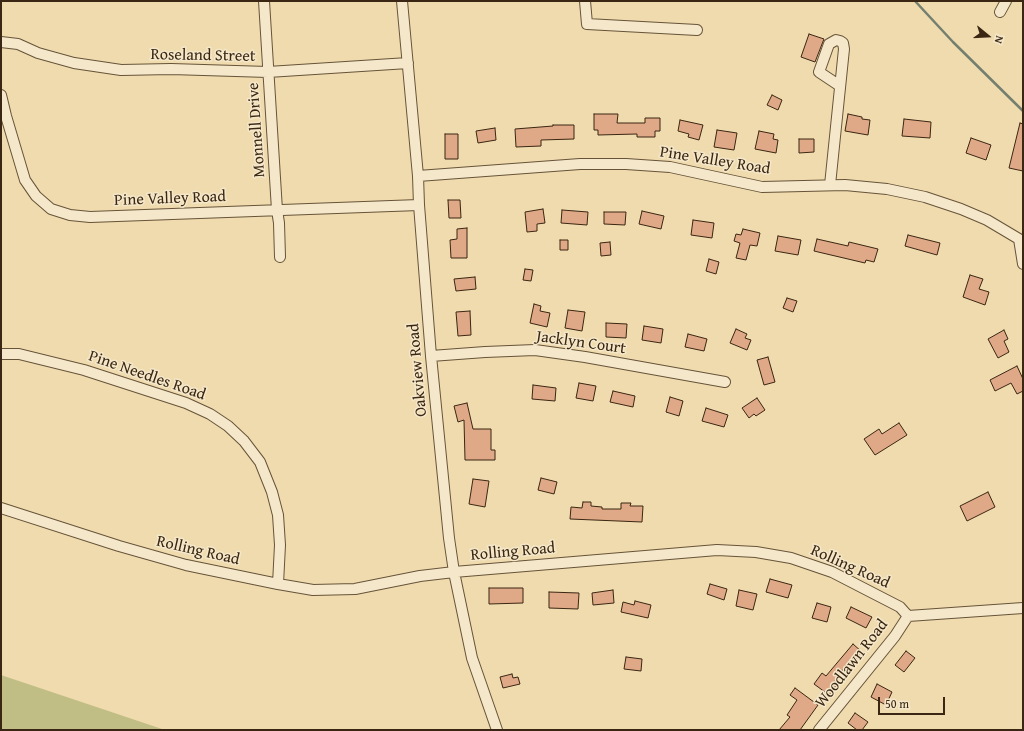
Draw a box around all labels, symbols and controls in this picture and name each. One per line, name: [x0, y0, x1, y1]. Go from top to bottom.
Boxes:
north arrow: [968, 16, 1008, 56]
text: N: [991, 34, 1008, 46]
street label: Roseland Street: [150, 45, 256, 67]
street label: Monnell Drive: [244, 82, 270, 178]
street label: Pine Valley Road: [658, 143, 772, 179]
street label: Pine Valley Road: [114, 187, 226, 211]
street label: Oakview Road: [404, 322, 432, 418]
street label: Jacklyn Court: [535, 327, 627, 359]
street label: Pine Needles Road: [86, 347, 208, 405]
street label: Rolling Road: [155, 532, 241, 570]
street label: Rolling Road: [470, 539, 556, 565]
street label: Rolling Road: [807, 541, 893, 593]
street label: Woodlawn Road: [811, 616, 893, 712]
scale bar: [880, 689, 947, 715]
text: 50 m: [885, 695, 909, 712]

